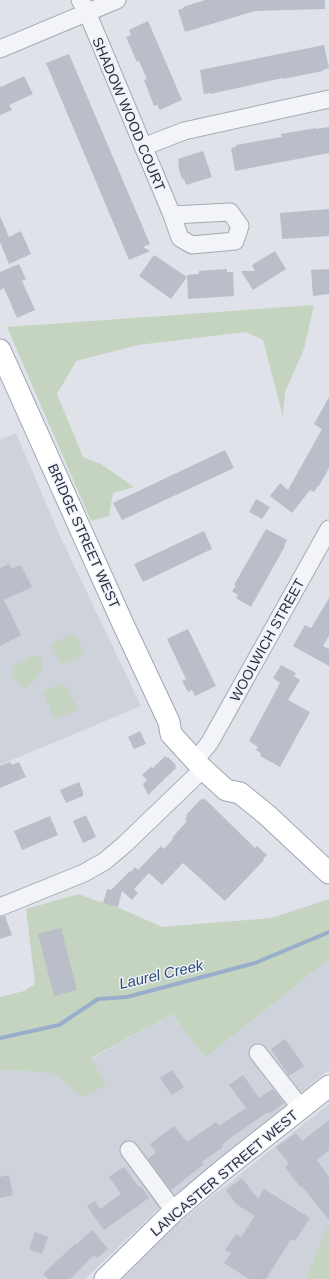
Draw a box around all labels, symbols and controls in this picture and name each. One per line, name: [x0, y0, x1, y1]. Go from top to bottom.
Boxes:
street label: SHADOW WOOD COURT: [89, 35, 169, 194]
street label: BRIDGE STREET WEST: [45, 461, 123, 611]
street label: WOOLWICH STREET: [227, 575, 308, 704]
water label: Laurel Creek: [117, 956, 206, 992]
street label: LANCASTER STREET WEST: [147, 1106, 301, 1239]

